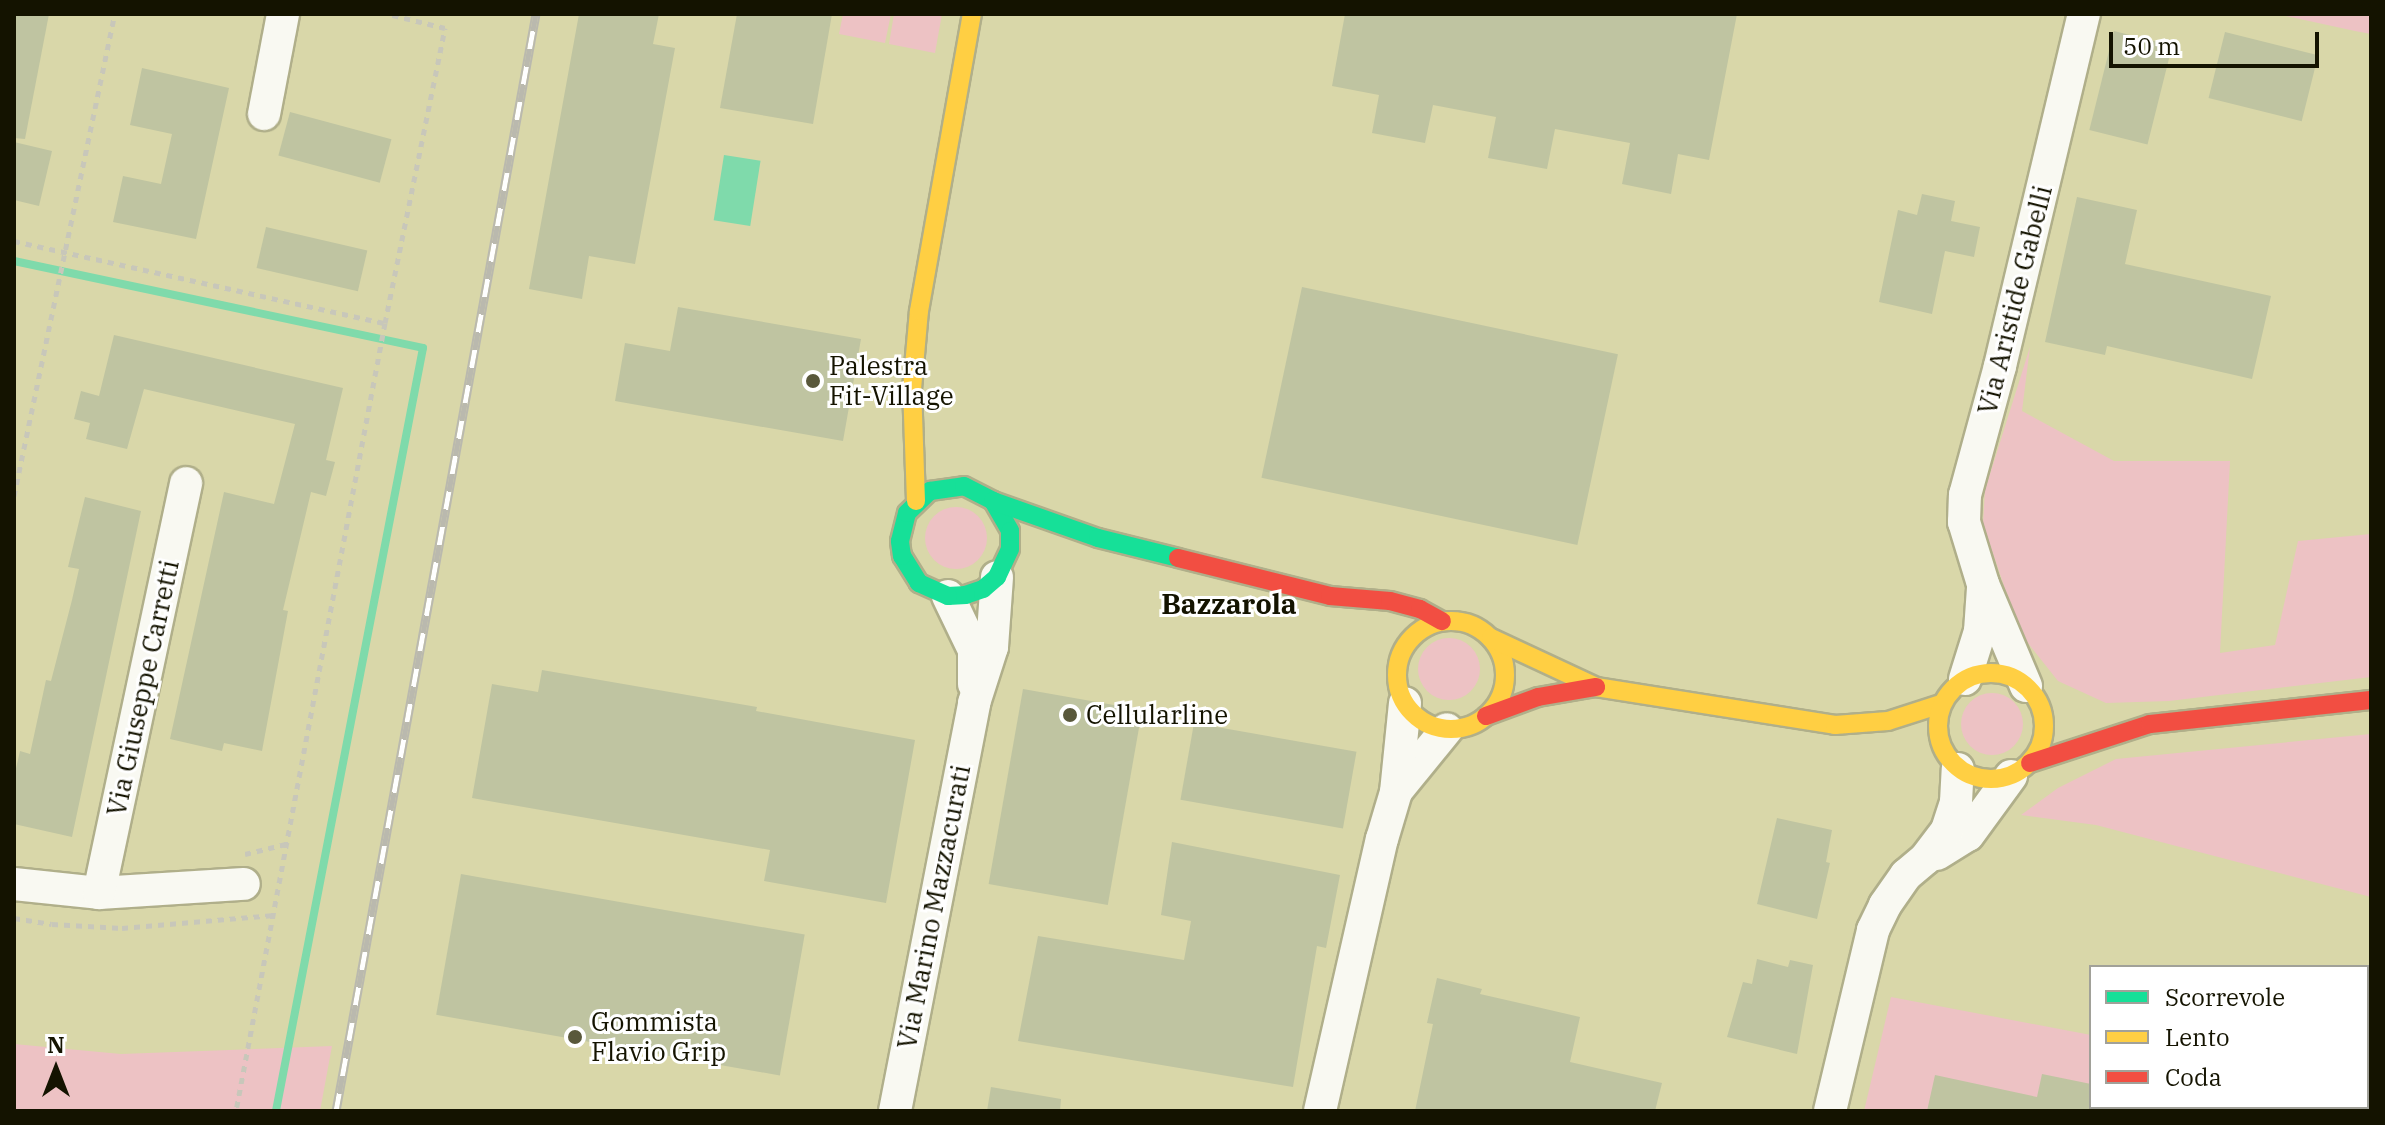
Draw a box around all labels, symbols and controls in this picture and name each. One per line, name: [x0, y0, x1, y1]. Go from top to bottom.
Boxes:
scale bar: [2113, 16, 2323, 66]
text: 50 m: [2123, 30, 2180, 62]
street label: Via Aristide Gabelli: [1971, 182, 2059, 418]
place label: Palestra Fit-Village: [829, 350, 954, 412]
marker: Palestra Fit-Village: [804, 372, 822, 390]
street label: Via Giuseppe Carretti: [101, 557, 185, 819]
district label: Bazzarola: [1161, 587, 1297, 621]
place label: Cellularline: [1086, 699, 1228, 731]
marker: Cellularline: [1061, 706, 1079, 724]
street label: Via Marino Mazzacurati: [891, 762, 977, 1052]
legend: [2089, 965, 2369, 1109]
text: Scorrevole: [2165, 981, 2285, 1013]
place label: Gommista Flavio Grip: [591, 1006, 726, 1068]
text: Lento: [2165, 1021, 2229, 1053]
marker: Gommista Flavio Grip: [566, 1028, 584, 1046]
north arrow: [16, 1029, 96, 1109]
text: N: [47, 1030, 65, 1059]
text: Coda: [2165, 1061, 2222, 1093]

